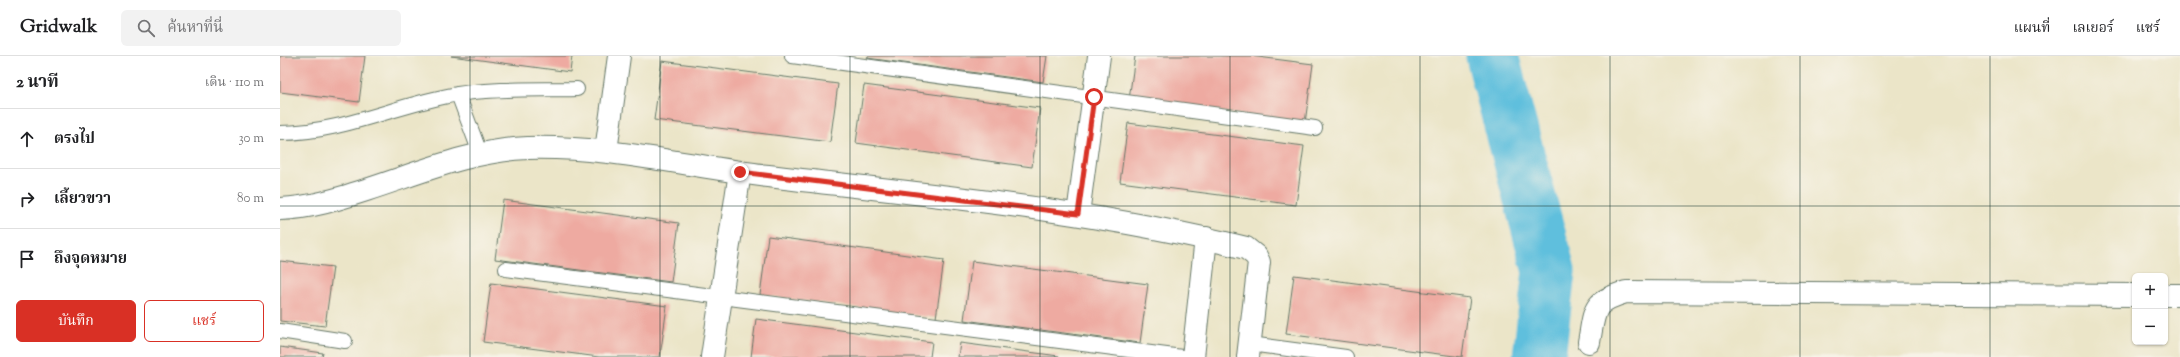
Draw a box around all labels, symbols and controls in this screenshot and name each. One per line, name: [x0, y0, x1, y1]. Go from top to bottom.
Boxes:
search box: [121, 10, 401, 46]
text: Gridwalk: [20, 14, 97, 41]
icon: search: [135, 17, 157, 39]
text: ค้นหาที่นี่: [167, 18, 223, 39]
text: แผนที่: [2014, 19, 2050, 39]
text: เลเยอร์: [2072, 19, 2114, 39]
text: แชร์: [2136, 19, 2160, 39]
text: 2 นาที: [16, 71, 59, 95]
text: เดิน · 110 m: [205, 74, 264, 92]
route start: [1085, 88, 1103, 106]
icon: ahead: [16, 128, 38, 150]
text: ตรงไป: [54, 129, 95, 150]
text: 30 m: [238, 130, 264, 148]
route end: [731, 163, 749, 181]
icon: right: [16, 188, 38, 210]
text: เลี้ยวขวา: [54, 189, 111, 210]
text: 80 m: [237, 190, 264, 208]
icon: arrive: [16, 248, 38, 270]
text: ถึงจุดหมาย: [54, 249, 127, 270]
map controls: [2132, 273, 2168, 345]
button: +: [2132, 273, 2168, 309]
button: บันทึก: [16, 300, 136, 342]
button: แชร์: [144, 300, 264, 342]
button: −: [2132, 309, 2168, 345]

